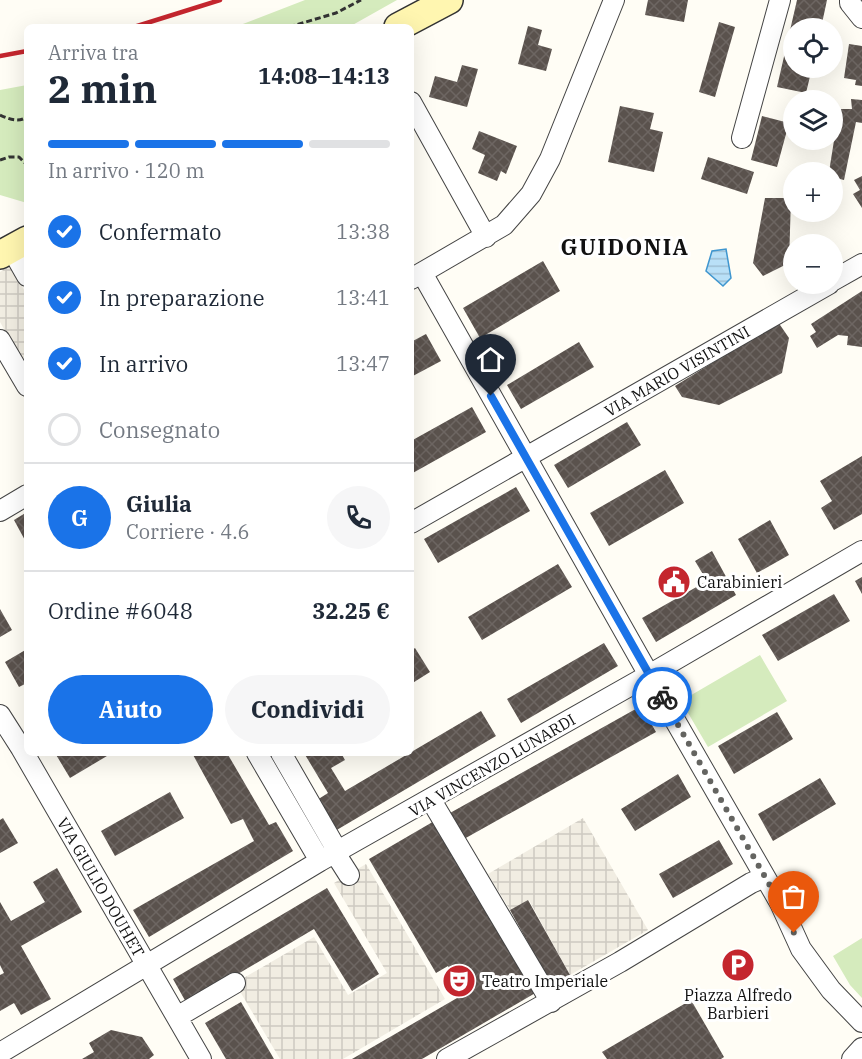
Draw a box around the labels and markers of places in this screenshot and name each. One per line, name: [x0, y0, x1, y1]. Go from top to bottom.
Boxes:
pin: [465, 334, 516, 396]
public building icon: Carabinieri: [656, 564, 692, 600]
place label: Carabinieri: [697, 572, 782, 592]
pin: [768, 871, 819, 933]
parking icon: Piazza Alfredo Barbieri: [720, 947, 756, 983]
theatre icon: Teatro Imperiale: [441, 963, 477, 999]
place label: Teatro Imperiale: [482, 971, 608, 991]
place label: Piazza Alfredo Barbieri: [684, 985, 792, 1023]

